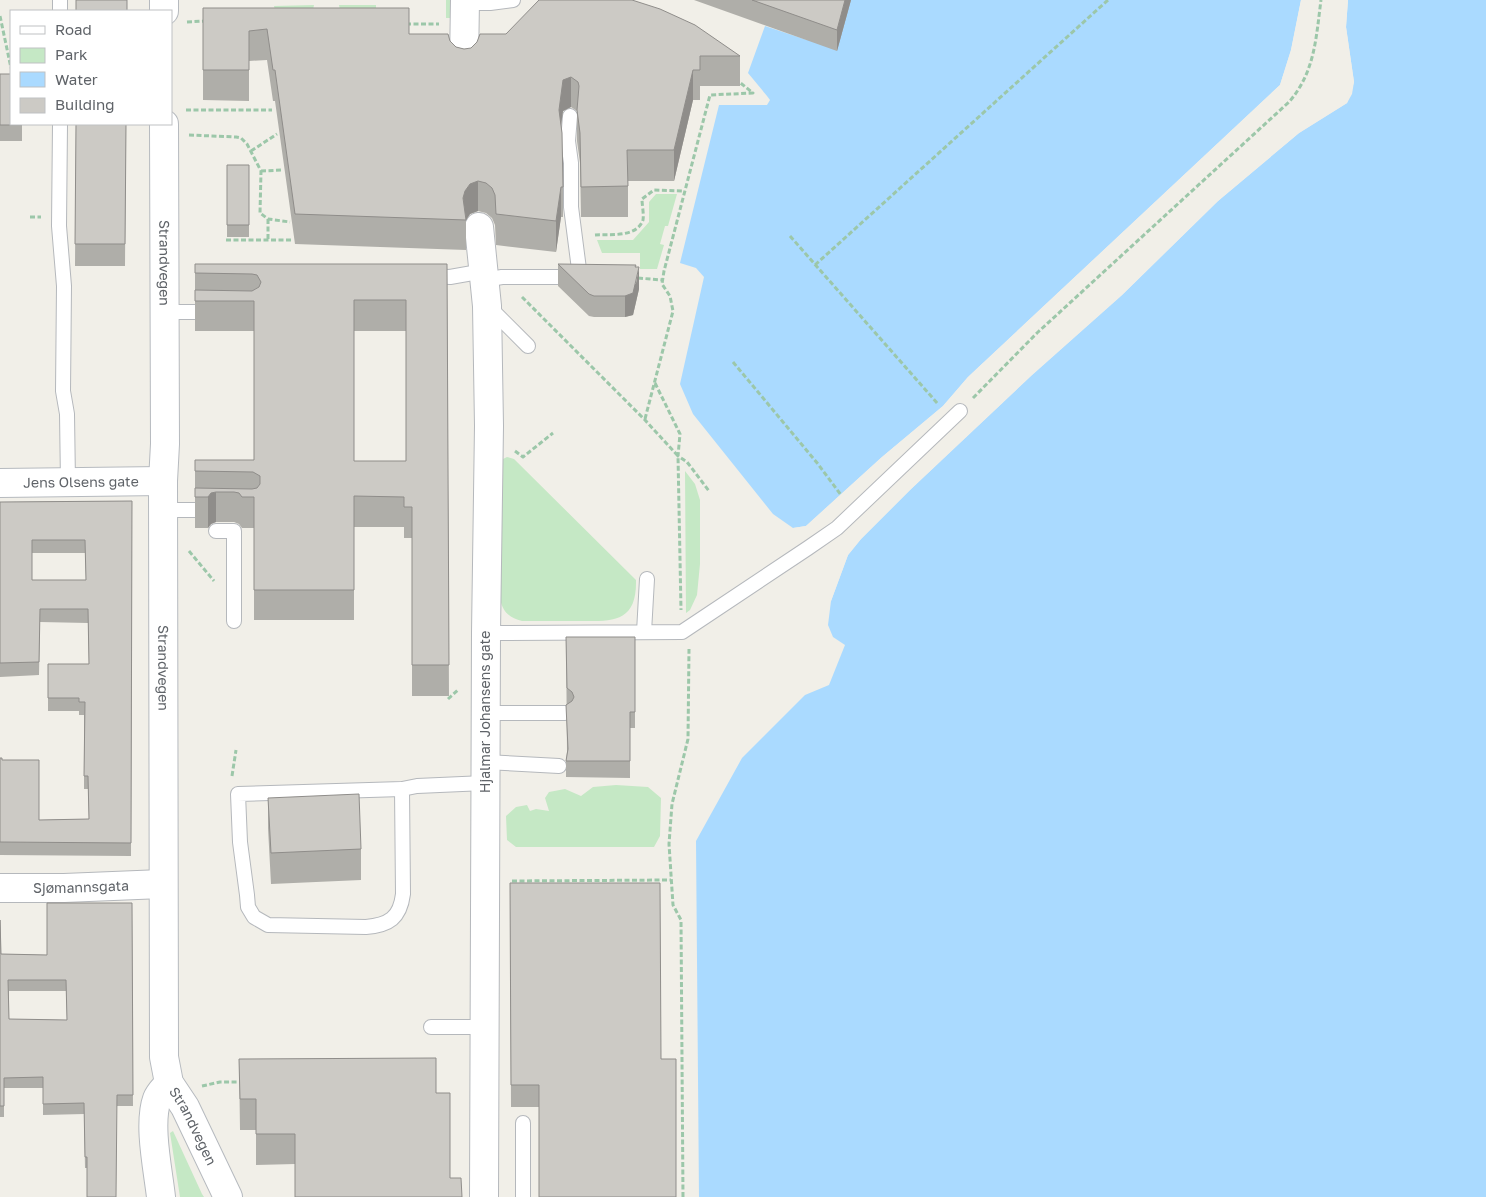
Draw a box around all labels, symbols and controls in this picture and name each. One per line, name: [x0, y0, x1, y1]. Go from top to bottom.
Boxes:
legend: [10, 10, 172, 125]
text: Road: [55, 20, 92, 38]
text: Park: [55, 45, 88, 63]
text: Water: [55, 70, 98, 88]
text: Building: [55, 95, 115, 113]
street label: Strandvegen: [156, 220, 174, 306]
street label: Jens Olsens gate: [23, 472, 139, 491]
street label: Strandvegen: [155, 625, 172, 711]
street label: Hjalmar Johansens gate: [476, 631, 493, 793]
street label: Sjømannsgata: [33, 876, 129, 896]
street label: Strandvegen: [166, 1083, 221, 1168]

